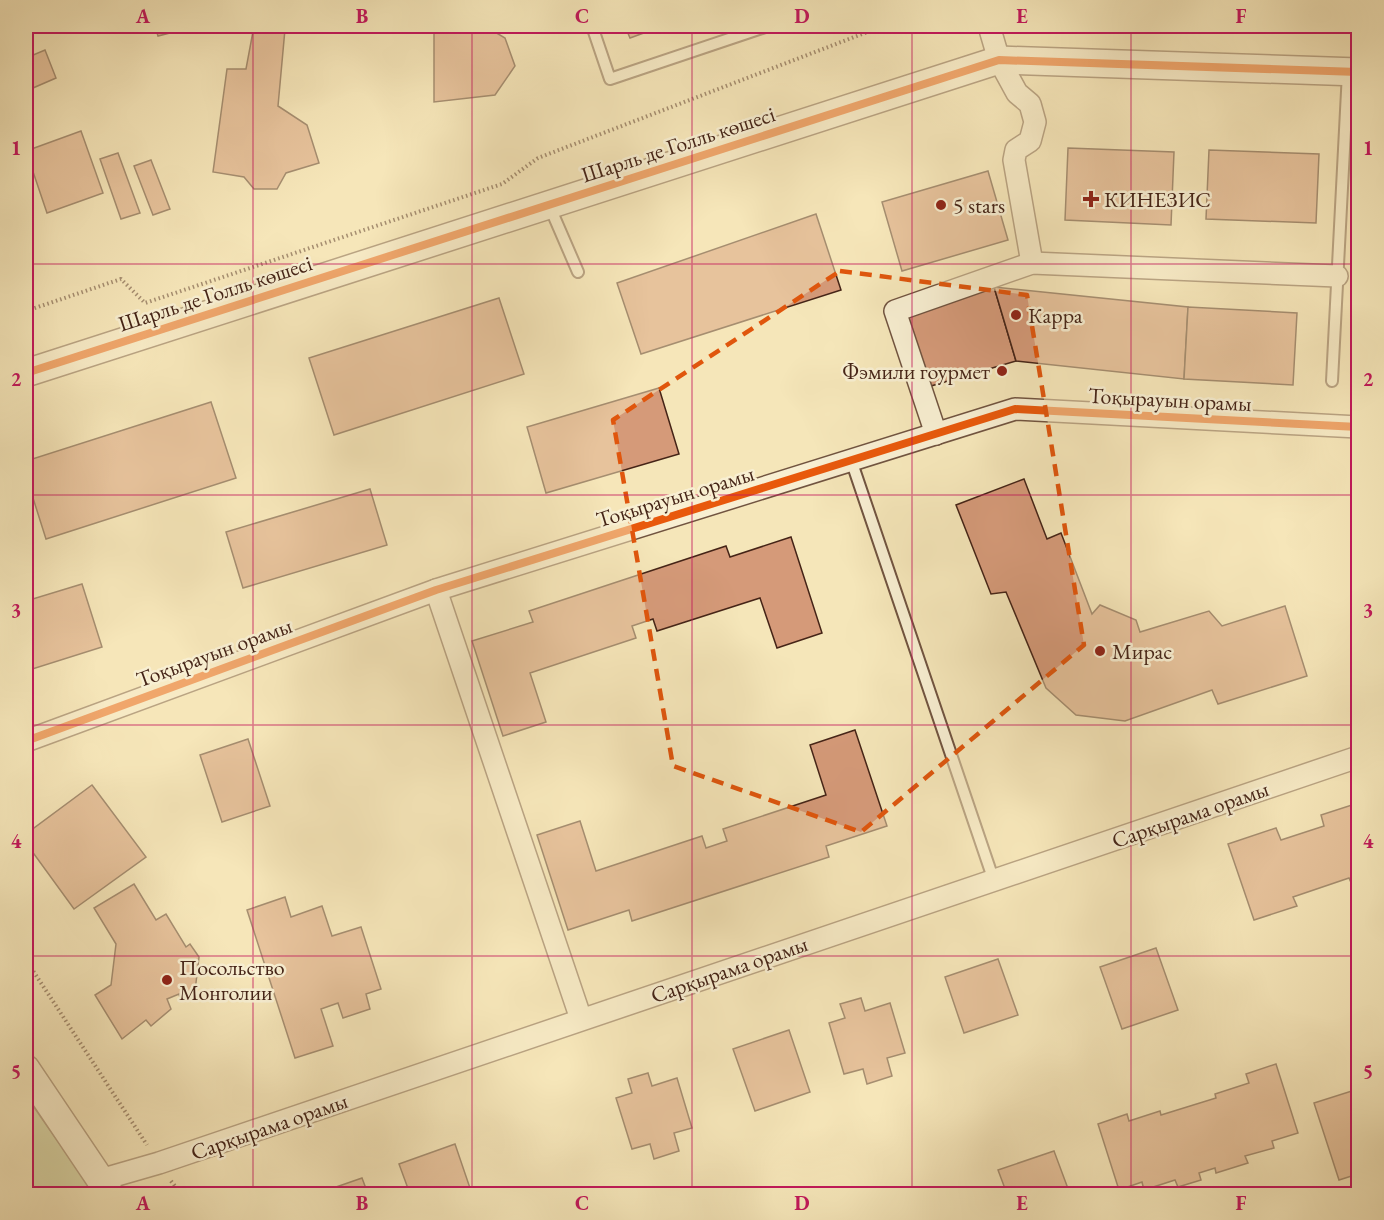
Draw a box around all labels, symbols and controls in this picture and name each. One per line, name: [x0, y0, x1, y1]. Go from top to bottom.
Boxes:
text: A: [135, 3, 151, 29]
text: B: [356, 3, 368, 29]
text: C: [575, 3, 589, 29]
text: D: [794, 3, 810, 29]
text: E: [1016, 3, 1028, 29]
text: F: [1236, 3, 1247, 29]
street label: Шарль де Голль көшесі: [577, 99, 779, 190]
text: 1: [11, 135, 21, 161]
text: 1: [1363, 135, 1373, 161]
place label: КИНЕЗИС: [1104, 185, 1211, 214]
marker: КИНЕЗИС: [1082, 190, 1100, 208]
place label: 5 stars: [953, 191, 1005, 220]
marker: 5 stars: [934, 198, 948, 212]
street label: Шарль де Голль көшесі: [114, 248, 316, 339]
place label: Карра: [1028, 301, 1083, 330]
marker: Карра: [1009, 308, 1023, 322]
place label: Фэмили гоурмет: [842, 357, 990, 386]
marker: Фэмили гоурмет: [995, 364, 1009, 378]
text: 2: [11, 366, 22, 392]
text: 2: [1363, 366, 1374, 392]
street label: Тоқырауын орамы: [1088, 381, 1252, 418]
street label: Тоқырауын орамы: [593, 459, 758, 534]
text: 3: [11, 597, 21, 623]
text: 3: [1363, 597, 1373, 623]
street label: Тоқырауын орамы: [132, 611, 296, 694]
place label: Мирас: [1112, 637, 1172, 666]
marker: Мирас: [1093, 644, 1107, 658]
street label: Сарқырама орамы: [1108, 774, 1273, 855]
text: 4: [11, 828, 22, 854]
text: 4: [1363, 828, 1374, 854]
street label: Сарқырама орамы: [647, 929, 812, 1010]
place label: Посольство Монголии: [179, 953, 285, 1007]
marker: Посольство Монголии: [160, 973, 174, 987]
text: 5: [11, 1058, 21, 1084]
text: 5: [1363, 1058, 1373, 1084]
street label: Сарқырама орамы: [187, 1086, 352, 1167]
text: A: [135, 1190, 151, 1216]
text: B: [356, 1190, 368, 1216]
text: C: [575, 1190, 589, 1216]
text: D: [794, 1190, 810, 1216]
text: E: [1016, 1190, 1028, 1216]
text: F: [1236, 1190, 1247, 1216]

